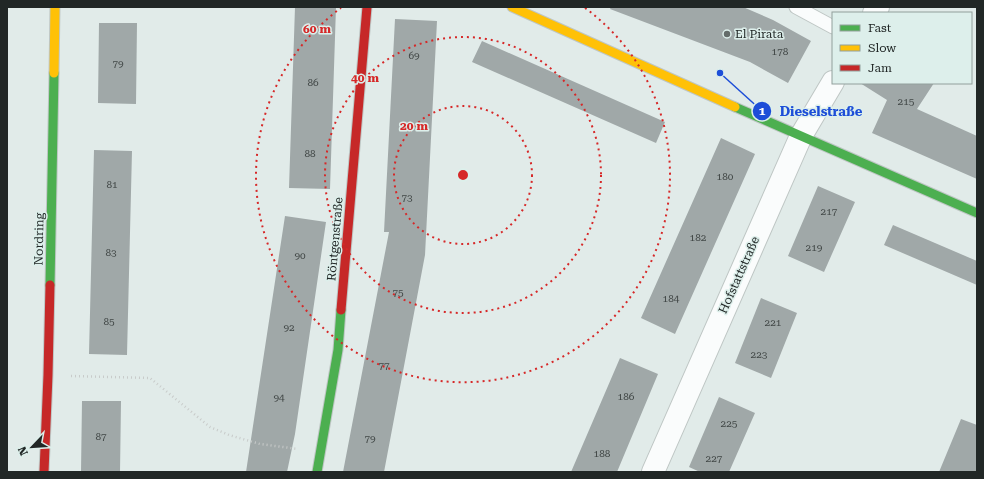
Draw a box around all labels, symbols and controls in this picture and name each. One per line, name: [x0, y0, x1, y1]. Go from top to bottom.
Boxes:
legend: [832, 12, 972, 84]
text: Fast: [868, 21, 892, 35]
text: 60 m: [303, 22, 331, 36]
place label: El Pirata: [735, 27, 784, 41]
marker: El Pirata: [722, 29, 732, 39]
text: Slow: [868, 41, 896, 55]
house number: 178: [772, 46, 789, 57]
house number: 69: [408, 50, 420, 61]
house number: 79: [112, 58, 124, 69]
text: Jam: [868, 61, 892, 75]
text: 40 m: [351, 71, 379, 85]
house number: 86: [307, 77, 319, 88]
house number: 215: [898, 96, 915, 107]
callout: Dieselstraße: [752, 99, 870, 124]
text: 1: [759, 104, 766, 118]
text: Dieselstraße: [780, 104, 863, 119]
text: 20 m: [400, 119, 428, 133]
house number: 88: [304, 148, 316, 159]
centre of rings: [456, 168, 470, 182]
house number: 180: [717, 171, 734, 182]
house number: 81: [106, 179, 118, 190]
house number: 73: [401, 192, 413, 203]
street label: Röntgenstraße: [324, 196, 346, 282]
house number: 217: [821, 206, 838, 217]
street label: Nordring: [32, 212, 46, 265]
house number: 182: [690, 232, 707, 243]
street label: Hofstattstraße: [716, 234, 762, 316]
house number: 219: [806, 242, 823, 253]
house number: 83: [105, 247, 117, 258]
house number: 90: [294, 250, 306, 261]
house number: 75: [392, 287, 404, 298]
house number: 184: [663, 293, 680, 304]
house number: 85: [103, 316, 115, 327]
house number: 221: [765, 317, 782, 328]
house number: 92: [283, 322, 295, 333]
house number: 223: [751, 349, 768, 360]
house number: 77: [378, 360, 390, 371]
house number: 186: [618, 391, 635, 402]
house number: 94: [273, 392, 285, 403]
house number: 225: [721, 418, 738, 429]
north arrow: [12, 427, 52, 467]
house number: 87: [95, 431, 107, 442]
house number: 79: [364, 433, 376, 444]
text: N: [15, 444, 31, 458]
house number: 188: [594, 448, 611, 459]
house number: 227: [706, 453, 723, 464]

